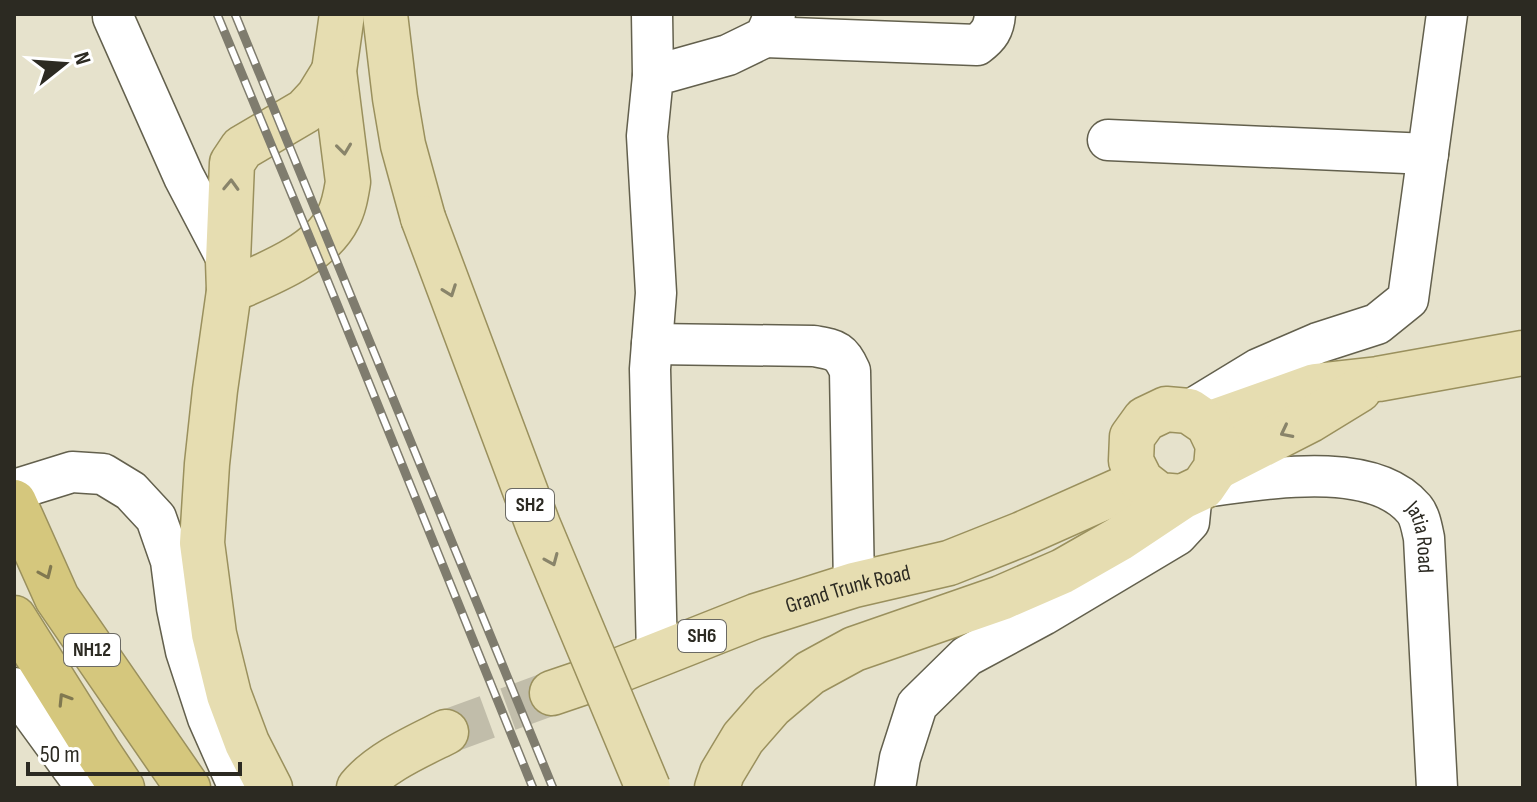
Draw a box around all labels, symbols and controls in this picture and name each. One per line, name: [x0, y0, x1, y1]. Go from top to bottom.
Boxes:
north arrow: [24, 24, 104, 104]
text: N: [67, 49, 96, 68]
one-way arrow: [336, 143, 353, 156]
one-way arrow: [223, 178, 240, 191]
one-way arrow: [440, 283, 457, 297]
one-way arrow: [1280, 422, 1295, 438]
road number: SH2: [506, 489, 554, 521]
street label: Jatia Road: [1399, 494, 1439, 574]
one-way arrow: [543, 552, 559, 567]
street label: Grand Trunk Road: [782, 559, 913, 619]
one-way arrow: [36, 565, 52, 580]
road number: SH6: [678, 620, 726, 652]
road number: NH12: [64, 634, 120, 666]
one-way arrow: [59, 693, 74, 708]
scale bar: [28, 726, 240, 776]
text: 50 m: [40, 740, 80, 769]

